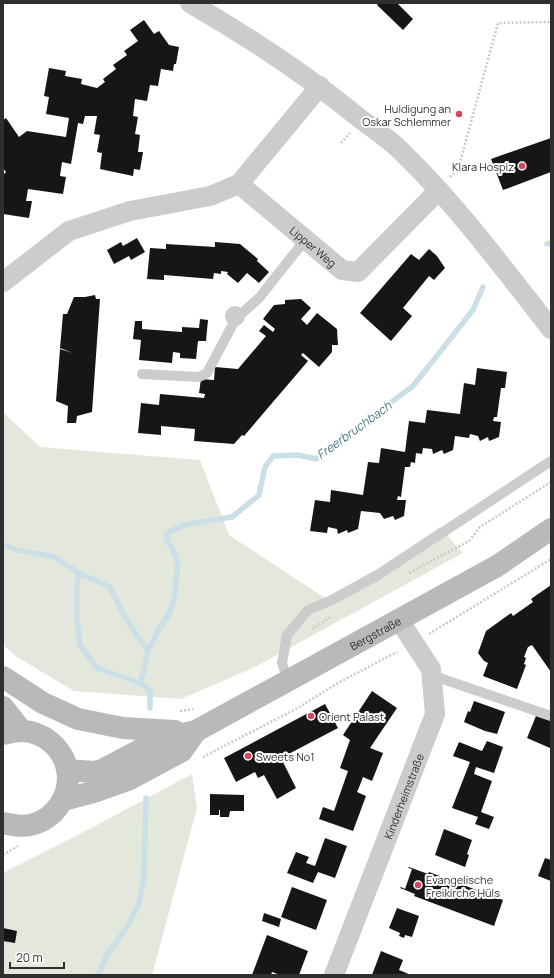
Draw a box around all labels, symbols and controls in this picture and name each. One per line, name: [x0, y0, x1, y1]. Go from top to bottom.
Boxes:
place label: Huldigung an Oskar Schlemmer: [362, 101, 451, 129]
marker: Huldigung an Oskar Schlemmer: [454, 109, 464, 119]
place label: Klara Hospiz: [452, 159, 514, 174]
marker: Klara Hospiz: [517, 161, 527, 171]
street label: Lipper Weg: [287, 222, 340, 270]
water label: Freerbruchbach: [313, 397, 395, 463]
street label: Bergstraße: [347, 612, 404, 653]
place label: Orient Palast: [319, 709, 384, 724]
marker: Orient Palast: [306, 711, 316, 721]
place label: Sweets No1: [256, 749, 315, 764]
street label: Kinderheimstraße: [380, 750, 427, 841]
marker: Sweets No1: [243, 751, 253, 761]
place label: Evangelische Freikirche Hüls: [426, 872, 500, 900]
marker: Evangelische Freikirche Hüls: [413, 880, 423, 890]
scale bar: [10, 944, 64, 970]
text: 20 m: [16, 949, 43, 966]

